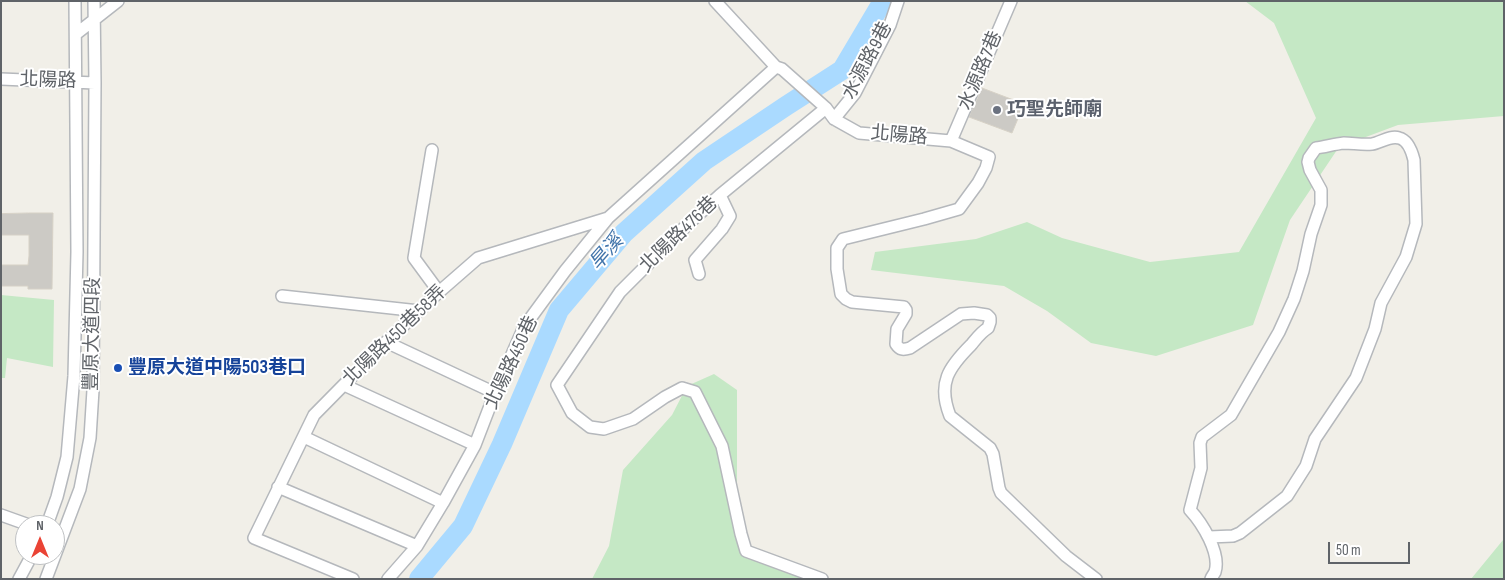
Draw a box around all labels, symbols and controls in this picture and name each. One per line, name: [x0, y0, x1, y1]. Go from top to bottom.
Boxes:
street label: 水源路9巷: [838, 18, 898, 104]
street label: 水源路7巷: [954, 28, 1008, 114]
street label: 北陽路: [19, 69, 77, 93]
place label: 巧聖先師廟: [1007, 99, 1102, 121]
marker: 巧聖先師廟: [991, 104, 1003, 116]
street label: 北陽路: [870, 122, 928, 150]
street label: 北陽路476巷: [635, 192, 723, 278]
water label: 旱溪: [585, 230, 629, 276]
street label: 豐原大道四段: [81, 277, 105, 391]
street label: 北陽路450巷58弄: [339, 281, 451, 391]
street label: 北陽路450巷: [481, 313, 543, 413]
place label: 豐原大道中陽503巷口: [128, 357, 306, 379]
marker: 豐原大道中陽503巷口: [112, 362, 124, 374]
north arrow: [15, 515, 65, 565]
text: N: [36, 517, 44, 534]
scale bar: [1330, 532, 1412, 564]
text: 50 m: [1336, 541, 1361, 560]

